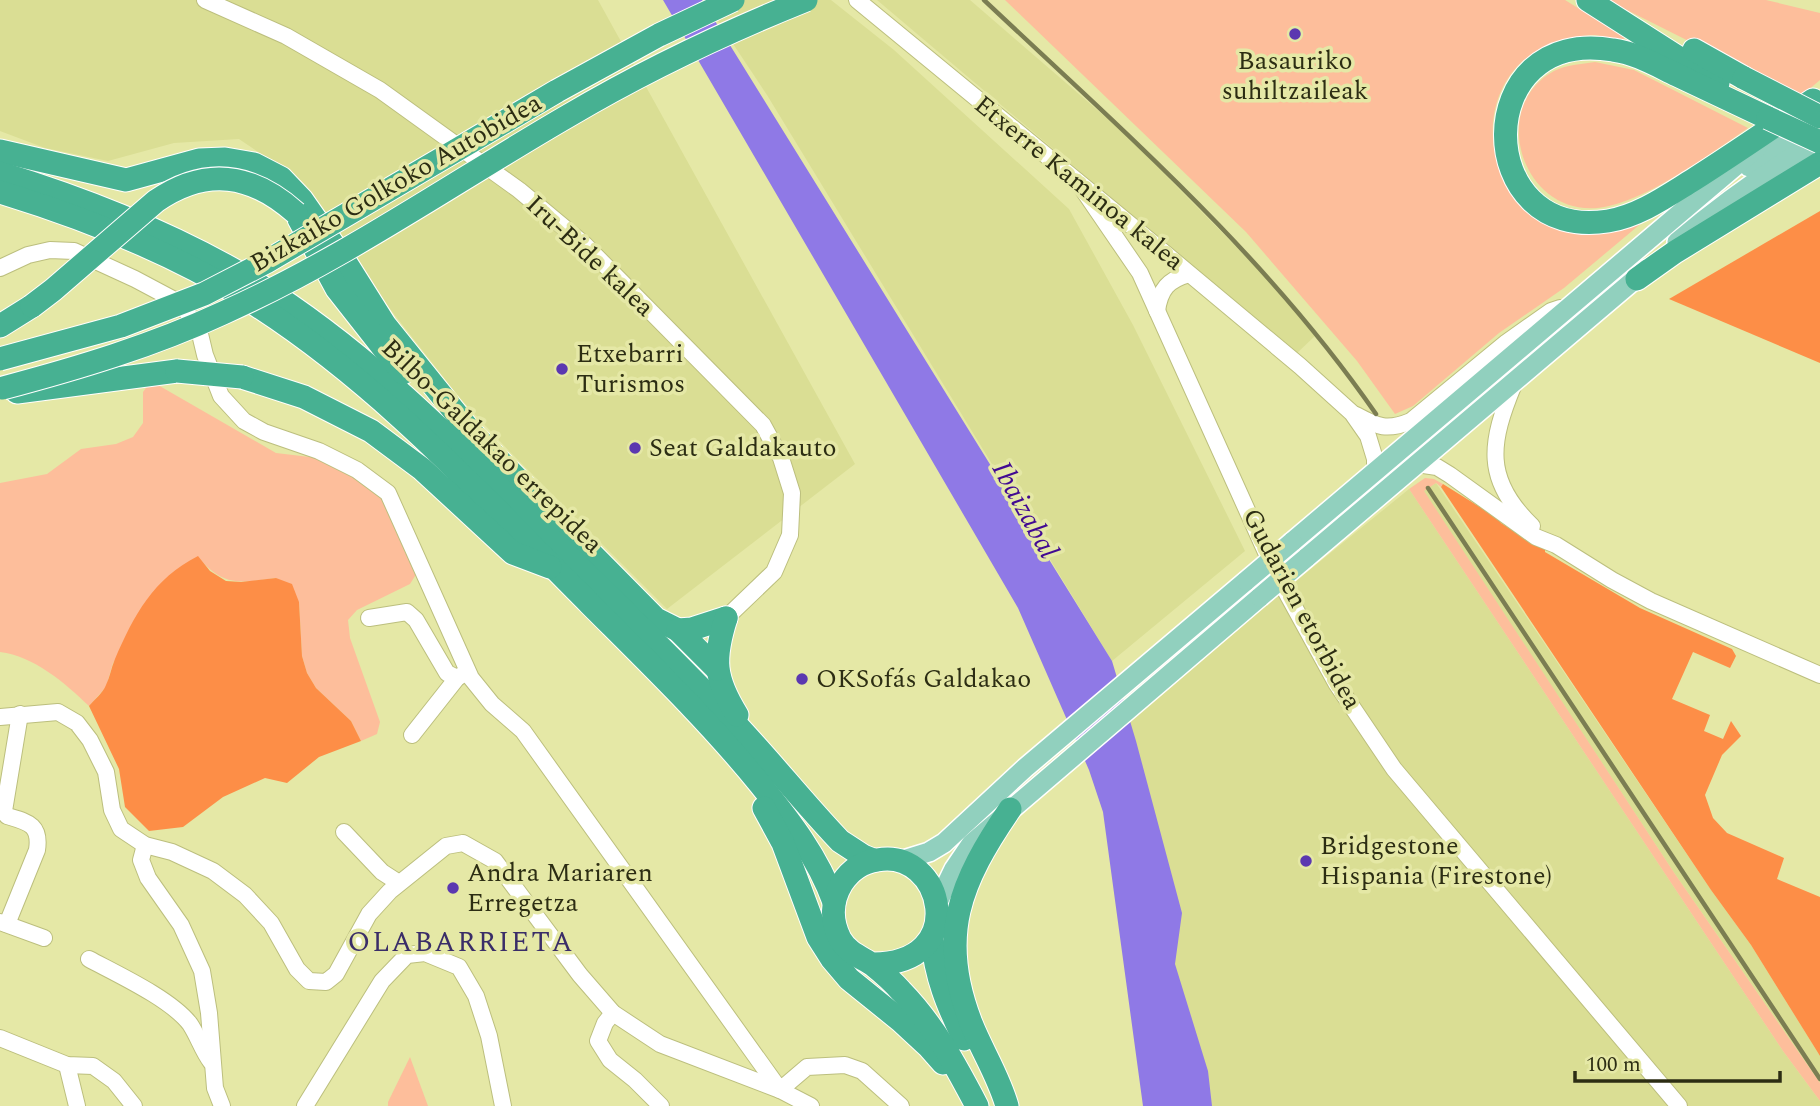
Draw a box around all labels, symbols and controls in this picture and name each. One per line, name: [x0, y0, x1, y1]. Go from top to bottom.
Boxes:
marker: Basauriko suhiltzaileak: [1287, 26, 1303, 42]
place label: Basauriko suhiltzaileak: [1222, 41, 1368, 111]
street label: Bizkaiko Golkoko Autobidea: [243, 83, 549, 283]
street label: Etxerre Kaminoa kalea: [965, 85, 1193, 281]
street label: Iru-Bide kalea: [517, 186, 664, 327]
street label: Bilbo-Galdakao errepidea: [372, 329, 612, 563]
place label: Etxebarri Turismos: [576, 334, 685, 404]
marker: Etxebarri Turismos: [554, 361, 570, 377]
place label: Seat Galdakauto: [649, 428, 836, 468]
marker: Seat Galdakauto: [627, 440, 643, 456]
water label: Ibaizabal: [980, 453, 1070, 567]
street label: Gudarien etorbidea: [1232, 501, 1372, 717]
place label: OKSofás Galdakao: [816, 659, 1031, 699]
marker: OKSofás Galdakao: [794, 671, 810, 687]
place label: Bridgestone Hispania (Firestone): [1320, 826, 1552, 896]
place label: Andra Mariaren Erregetza: [467, 853, 653, 923]
marker: Bridgestone Hispania (Firestone): [1298, 853, 1314, 869]
marker: Andra Mariaren Erregetza: [445, 880, 461, 896]
district label: OLABARRIETA: [348, 921, 574, 964]
scale bar: [1575, 1040, 1780, 1084]
text: 100 m: [1586, 1049, 1641, 1081]

